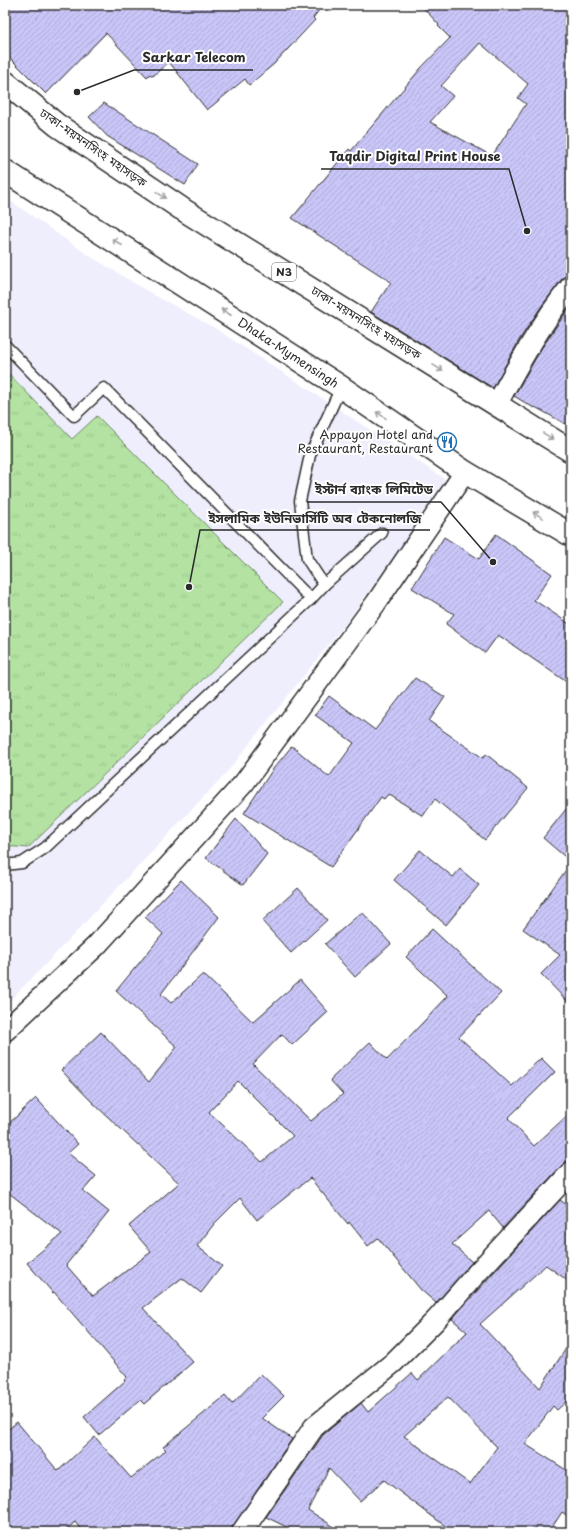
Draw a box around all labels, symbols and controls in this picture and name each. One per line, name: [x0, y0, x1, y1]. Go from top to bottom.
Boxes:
callout: Sarkar Telecom: [134, 45, 253, 70]
text: Sarkar Telecom: [142, 47, 246, 66]
street label: ঢাকা-ময়মনসিংহ মহাসড়ক: [36, 103, 151, 191]
callout: Taqdir Digital Print House: [321, 144, 509, 169]
text: Taqdir Digital Print House: [329, 146, 501, 165]
one-way arrow: [156, 191, 167, 199]
one-way arrow: [111, 238, 122, 246]
road number: N3: [272, 263, 296, 281]
street label: ঢাকা-ময়মনসিংহ মহাসড়ক: [307, 280, 425, 364]
one-way arrow: [220, 308, 232, 316]
street label: Dhaka-Mymensingh: [234, 313, 343, 392]
one-way arrow: [432, 364, 444, 372]
one-way arrow: [376, 411, 387, 419]
place label: Appayon Hotel and Restaurant, Restaurant: [297, 425, 433, 457]
restaurant icon: Appayon Hotel and Restaurant, Restaurant: [436, 431, 458, 453]
one-way arrow: [542, 433, 554, 441]
callout: ইস্টার্ন ব্যাংক লিমিটেড: [307, 477, 441, 502]
text: ইস্টার্ন ব্যাংক লিমিটেড: [314, 479, 434, 498]
callout: ইসলামিক ইউনিভার্সিটি অব টেকনোলজি: [200, 505, 430, 530]
text: ইসলামিক ইউনিভার্সিটি অব টেকনোলজি: [207, 508, 422, 527]
one-way arrow: [532, 511, 544, 519]

